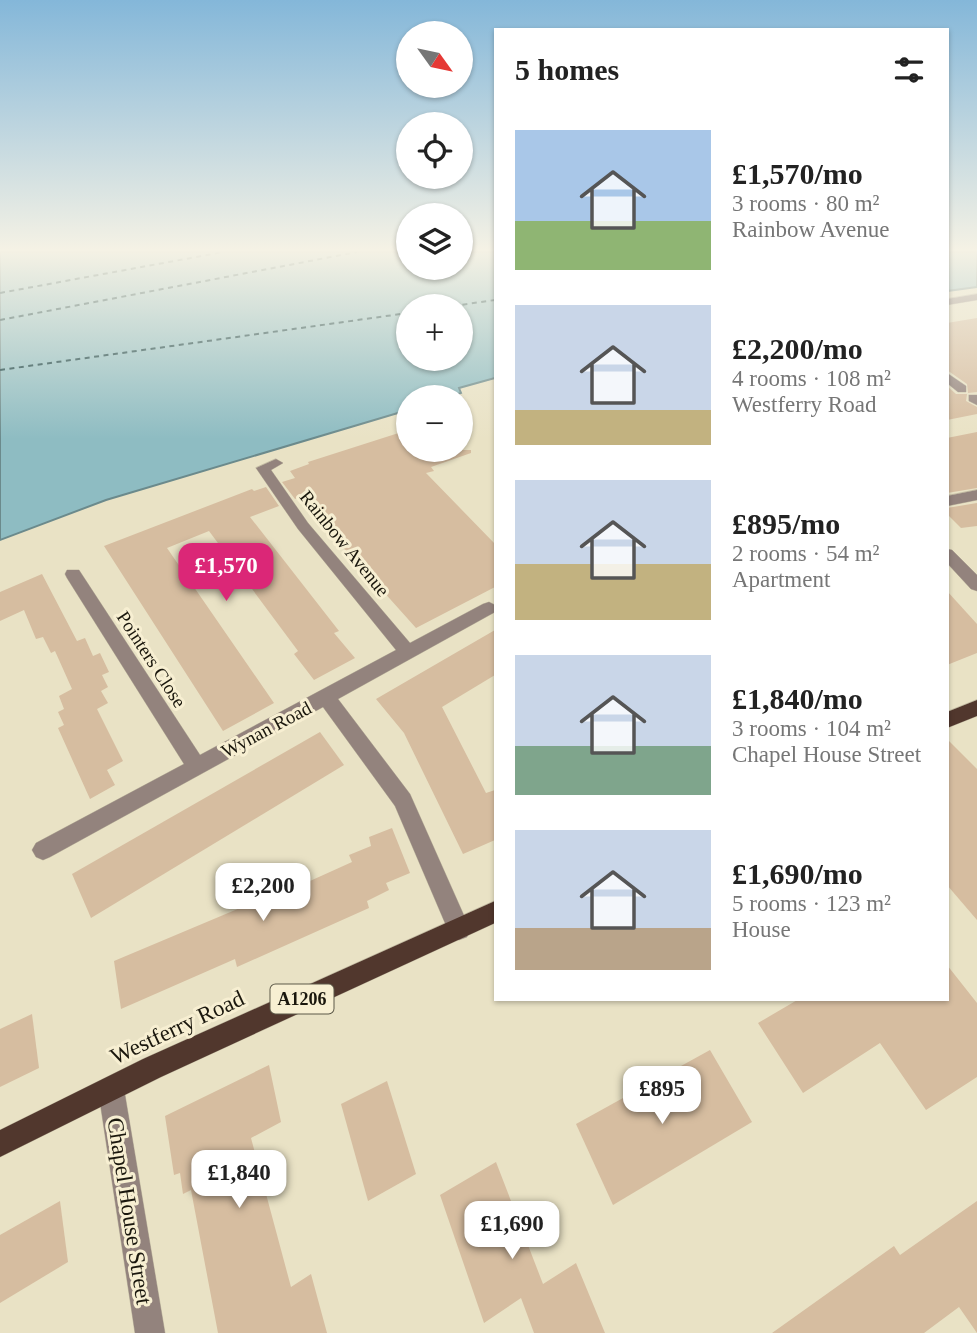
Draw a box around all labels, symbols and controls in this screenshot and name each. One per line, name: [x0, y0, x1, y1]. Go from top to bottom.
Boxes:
north arrow: [396, 21, 472, 98]
map controls: [396, 21, 473, 462]
icon: filters: [890, 51, 928, 89]
text: 5 homes: [515, 53, 619, 86]
button: locate: [396, 112, 473, 189]
text: £1,570/mo: [732, 157, 863, 190]
icon: home: [571, 158, 655, 242]
text: 3 rooms · 80 m²: [732, 191, 879, 216]
button: layers: [396, 203, 473, 280]
text: Rainbow Avenue: [732, 217, 889, 242]
button: +: [396, 294, 473, 371]
text: £2,200/mo: [732, 332, 863, 365]
icon: home: [571, 333, 655, 417]
text: 4 rooms · 108 m²: [732, 366, 891, 391]
button: −: [396, 385, 473, 462]
text: Westferry Road: [732, 392, 876, 417]
street label: Rainbow Avenue: [296, 486, 394, 600]
text: £895/mo: [732, 507, 840, 540]
icon: home: [571, 508, 655, 592]
text: 2 rooms · 54 m²: [732, 541, 879, 566]
pin: £1,570: [169, 544, 283, 603]
text: £1,570: [194, 553, 258, 578]
text: Apartment: [732, 567, 830, 592]
street label: Pointers Close: [113, 607, 190, 711]
text: £1,840/mo: [732, 682, 863, 715]
icon: home: [571, 683, 655, 767]
street label: Wynan Road: [218, 697, 315, 762]
text: 3 rooms · 104 m²: [732, 716, 891, 741]
text: Chapel House Street: [732, 742, 921, 767]
text: £1,690/mo: [732, 857, 863, 890]
icon: home: [571, 858, 655, 942]
pin: £2,200: [206, 864, 320, 923]
text: £2,200: [231, 873, 295, 898]
text: 5 rooms · 123 m²: [732, 891, 891, 916]
text: House: [732, 917, 791, 942]
road number: A1206: [270, 984, 334, 1014]
street label: Westferry Road: [106, 985, 248, 1069]
pin: £895: [621, 1066, 703, 1126]
text: £895: [639, 1076, 685, 1101]
street label: Chapel House Street: [102, 1116, 157, 1307]
pin: £1,840: [182, 1150, 296, 1210]
text: £1,840: [207, 1160, 271, 1185]
pin: £1,690: [455, 1202, 569, 1261]
text: £1,690: [480, 1211, 544, 1236]

